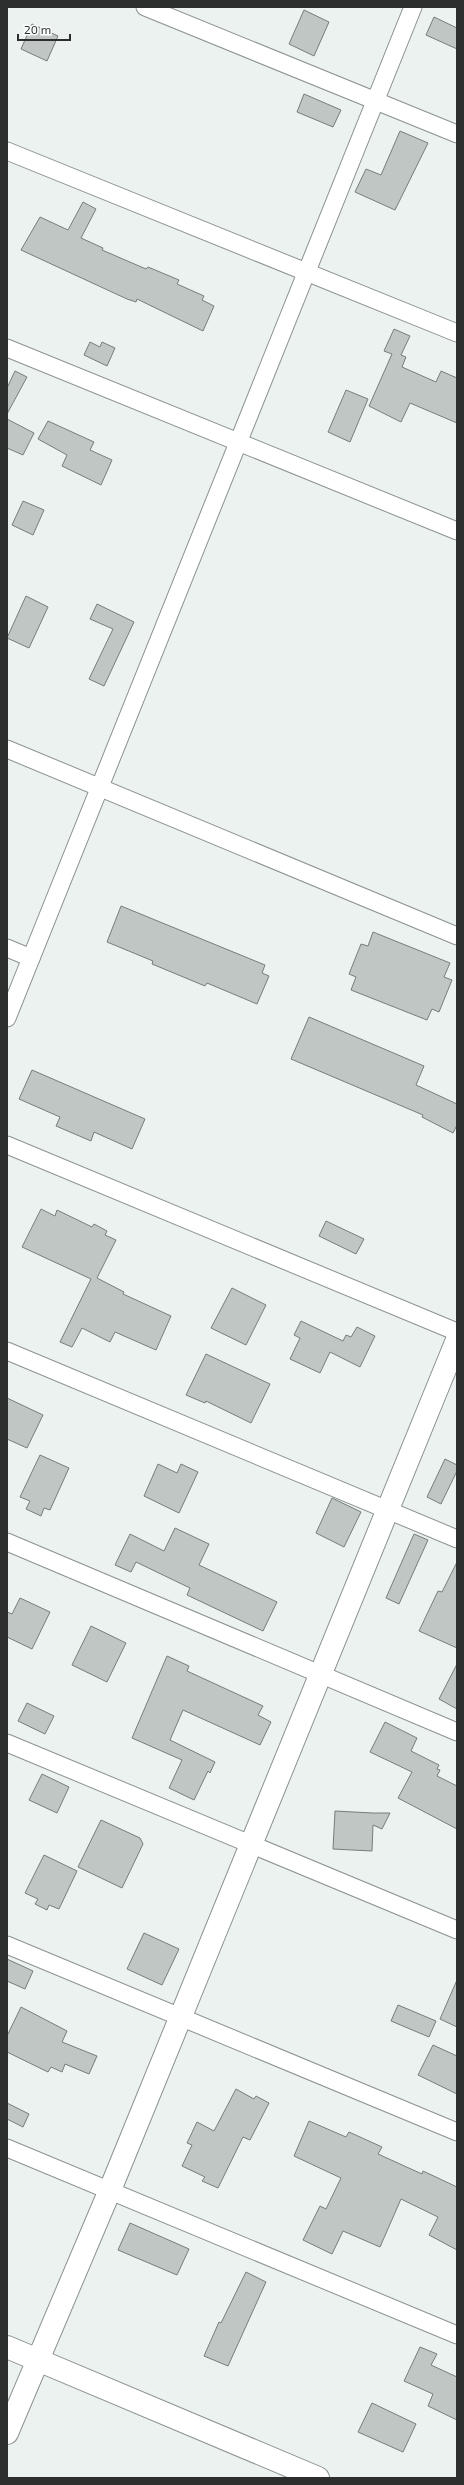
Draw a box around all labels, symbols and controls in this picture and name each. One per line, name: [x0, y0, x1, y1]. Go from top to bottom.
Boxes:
scale bar: [18, 16, 70, 42]
text: 20 m: [24, 22, 51, 36]

